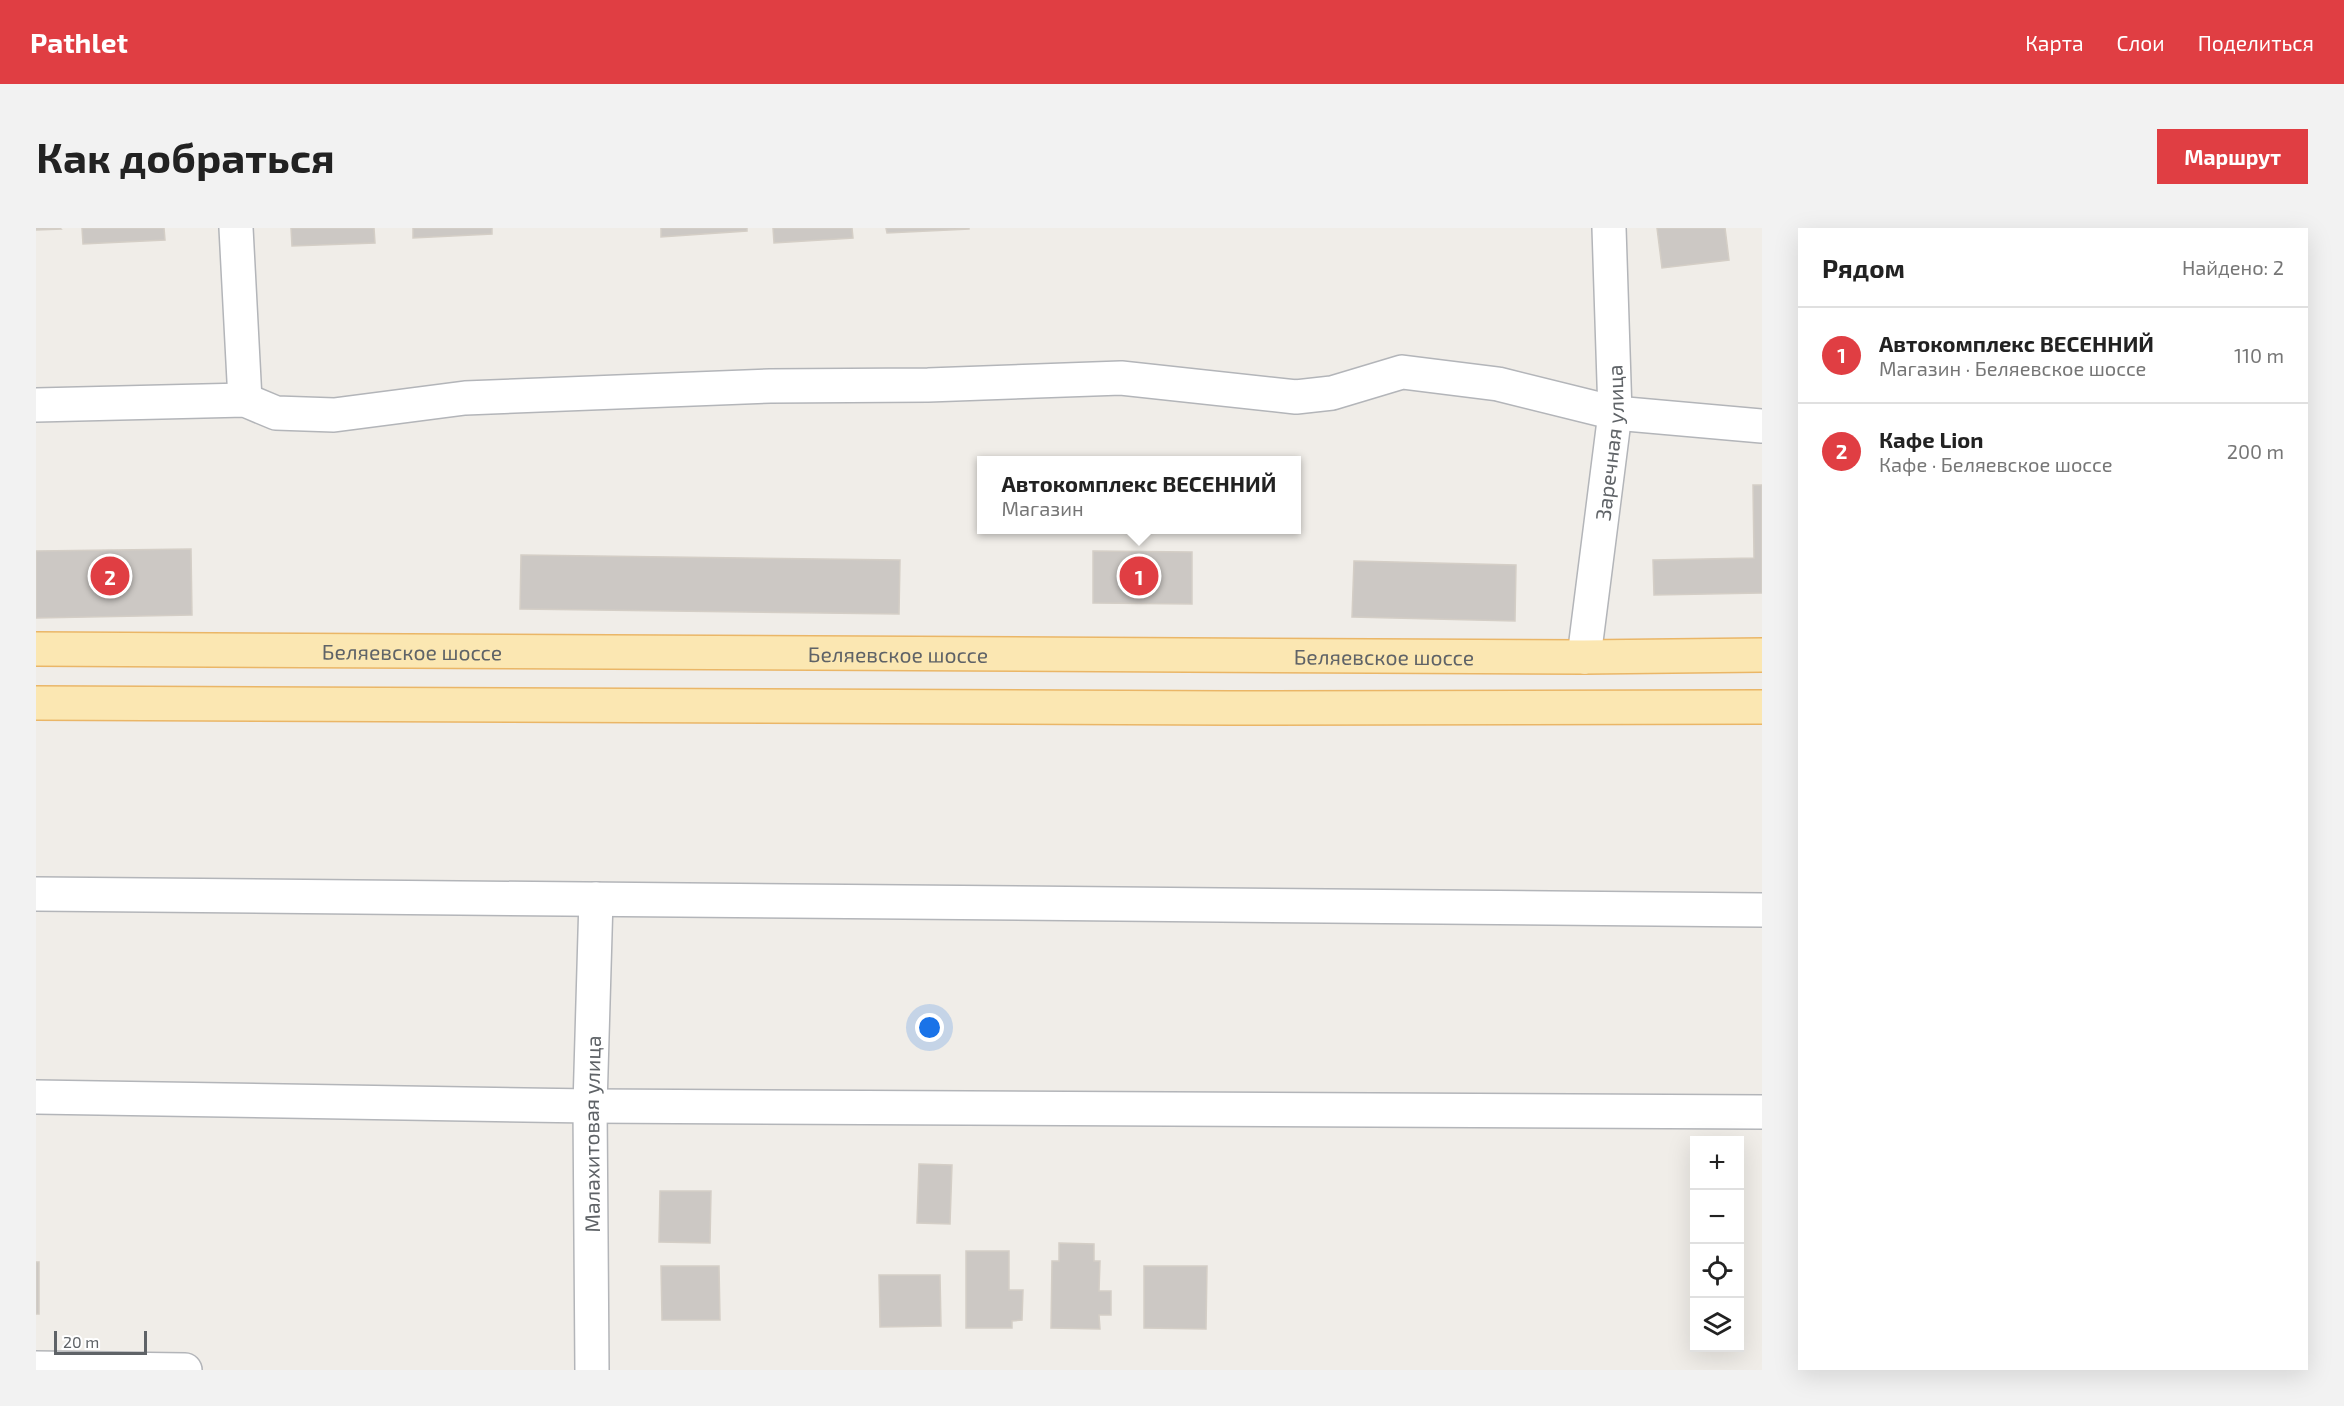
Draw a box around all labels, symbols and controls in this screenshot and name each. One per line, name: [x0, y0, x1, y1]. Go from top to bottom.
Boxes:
text: Pathlet: [30, 25, 128, 59]
text: Карта: [2025, 30, 2084, 55]
text: Слои: [2117, 30, 2165, 55]
text: Поделиться: [2198, 30, 2314, 55]
button: Маршрут: [2157, 129, 2308, 184]
text: Как добраться: [36, 131, 335, 181]
text: Рядом: [1822, 252, 1905, 283]
text: Найдено: 2: [2182, 255, 2284, 279]
text: Автокомплекс ВЕСЕННИЙ: [1879, 330, 2154, 356]
text: 1: [1837, 343, 1846, 367]
text: 110 m: [2234, 343, 2284, 367]
text: Магазин · Беляевское шоссе: [1879, 356, 2146, 380]
street label: Заречная улица: [1589, 364, 1628, 522]
text: Кафе Lion: [1879, 426, 1983, 452]
text: 2: [1836, 439, 1847, 463]
text: 200 m: [2227, 439, 2284, 463]
text: Кафе · Беляевское шоссе: [1879, 452, 2112, 476]
popup: [977, 456, 1301, 534]
text: Автокомплекс ВЕСЕННИЙ: [1001, 470, 1277, 496]
text: Магазин: [1001, 496, 1084, 520]
pin: 2: [90, 554, 130, 598]
pin: 1: [1120, 554, 1158, 598]
street label: Беляевское шоссе: [322, 638, 502, 664]
street label: Беляевское шоссе: [808, 640, 988, 666]
street label: Беляевское шоссе: [1294, 643, 1474, 669]
your location: [915, 1013, 944, 1042]
street label: Малахитовая улица: [577, 1035, 605, 1233]
map controls: [1690, 1136, 1744, 1352]
button: +: [1690, 1136, 1744, 1190]
button: −: [1690, 1190, 1744, 1244]
button: locate: [1690, 1244, 1744, 1298]
button: layers: [1690, 1298, 1744, 1352]
scale bar: [54, 1328, 147, 1356]
text: 20 m: [63, 1332, 99, 1351]

